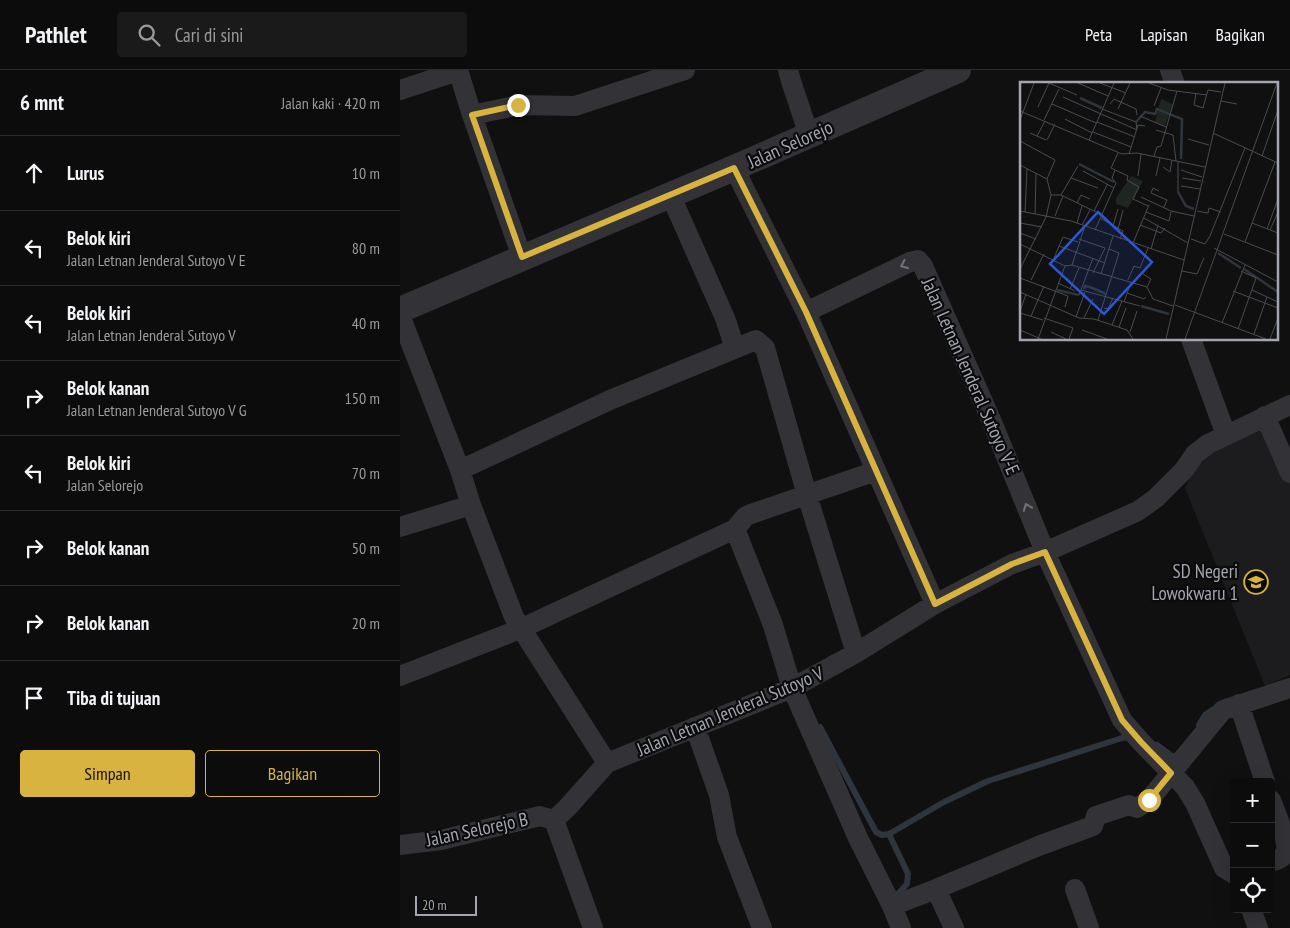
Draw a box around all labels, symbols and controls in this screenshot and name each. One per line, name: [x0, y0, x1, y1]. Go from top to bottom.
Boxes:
search box: [117, 12, 467, 57]
text: Pathlet: [25, 19, 87, 50]
icon: search: [135, 21, 163, 49]
text: Cari di sini: [175, 23, 243, 47]
text: Peta: [1085, 23, 1112, 46]
text: Lapisan: [1140, 23, 1188, 46]
text: Bagikan: [1216, 23, 1265, 46]
inset map: [1020, 82, 1278, 340]
text: 6 mnt: [20, 89, 64, 116]
text: Jalan kaki · 420 m: [281, 93, 380, 113]
route end: [507, 94, 530, 117]
street label: Jalan Selorejo: [743, 115, 836, 174]
icon: ahead: [20, 159, 48, 187]
text: Lurus: [67, 161, 104, 185]
text: 10 m: [352, 163, 380, 183]
text: Belok kiri: [67, 226, 131, 250]
icon: left: [20, 234, 48, 262]
text: 80 m: [352, 238, 380, 258]
text: Jalan Letnan Jenderal Sutoyo V E: [67, 250, 246, 270]
one-way arrow: [900, 258, 909, 269]
street label: Jalan Letnan Jenderal Sutoyo V-E: [916, 273, 1025, 478]
text: Belok kiri: [67, 301, 131, 325]
icon: left: [20, 309, 48, 337]
text: 40 m: [352, 313, 380, 333]
text: Jalan Letnan Jenderal Sutoyo V: [67, 325, 236, 345]
text: Belok kanan: [67, 376, 149, 400]
icon: right: [20, 384, 48, 412]
text: 150 m: [345, 388, 380, 408]
text: Jalan Letnan Jenderal Sutoyo V G: [67, 400, 247, 420]
text: Belok kiri: [67, 451, 131, 475]
icon: left: [20, 459, 48, 487]
text: 70 m: [352, 463, 380, 483]
text: Jalan Selorejo: [67, 475, 143, 495]
one-way arrow: [1023, 503, 1033, 512]
icon: right: [20, 534, 48, 562]
text: Belok kanan: [67, 536, 149, 560]
text: 50 m: [352, 538, 380, 558]
place label: SD Negeri Lowokwaru 1: [1151, 559, 1238, 605]
school or university icon: SD Negeri Lowokwaru 1: [1243, 569, 1269, 595]
icon: right: [20, 609, 48, 637]
text: Belok kanan: [67, 611, 149, 635]
text: 20 m: [352, 613, 380, 633]
street label: Jalan Letnan Jenderal Sutoyo V: [632, 661, 827, 762]
icon: arrive: [20, 684, 48, 712]
text: Tiba di tujuan: [67, 686, 160, 710]
button: Simpan: [20, 750, 195, 797]
button: Bagikan: [205, 750, 380, 797]
map controls: [1230, 778, 1275, 913]
button: +: [1230, 778, 1275, 823]
route start: [1138, 789, 1161, 812]
street label: Jalan Selorejo B: [423, 806, 530, 852]
button: −: [1230, 823, 1275, 868]
button: locate: [1230, 868, 1275, 913]
scale bar: [415, 893, 478, 916]
text: 20 m: [422, 896, 447, 914]

